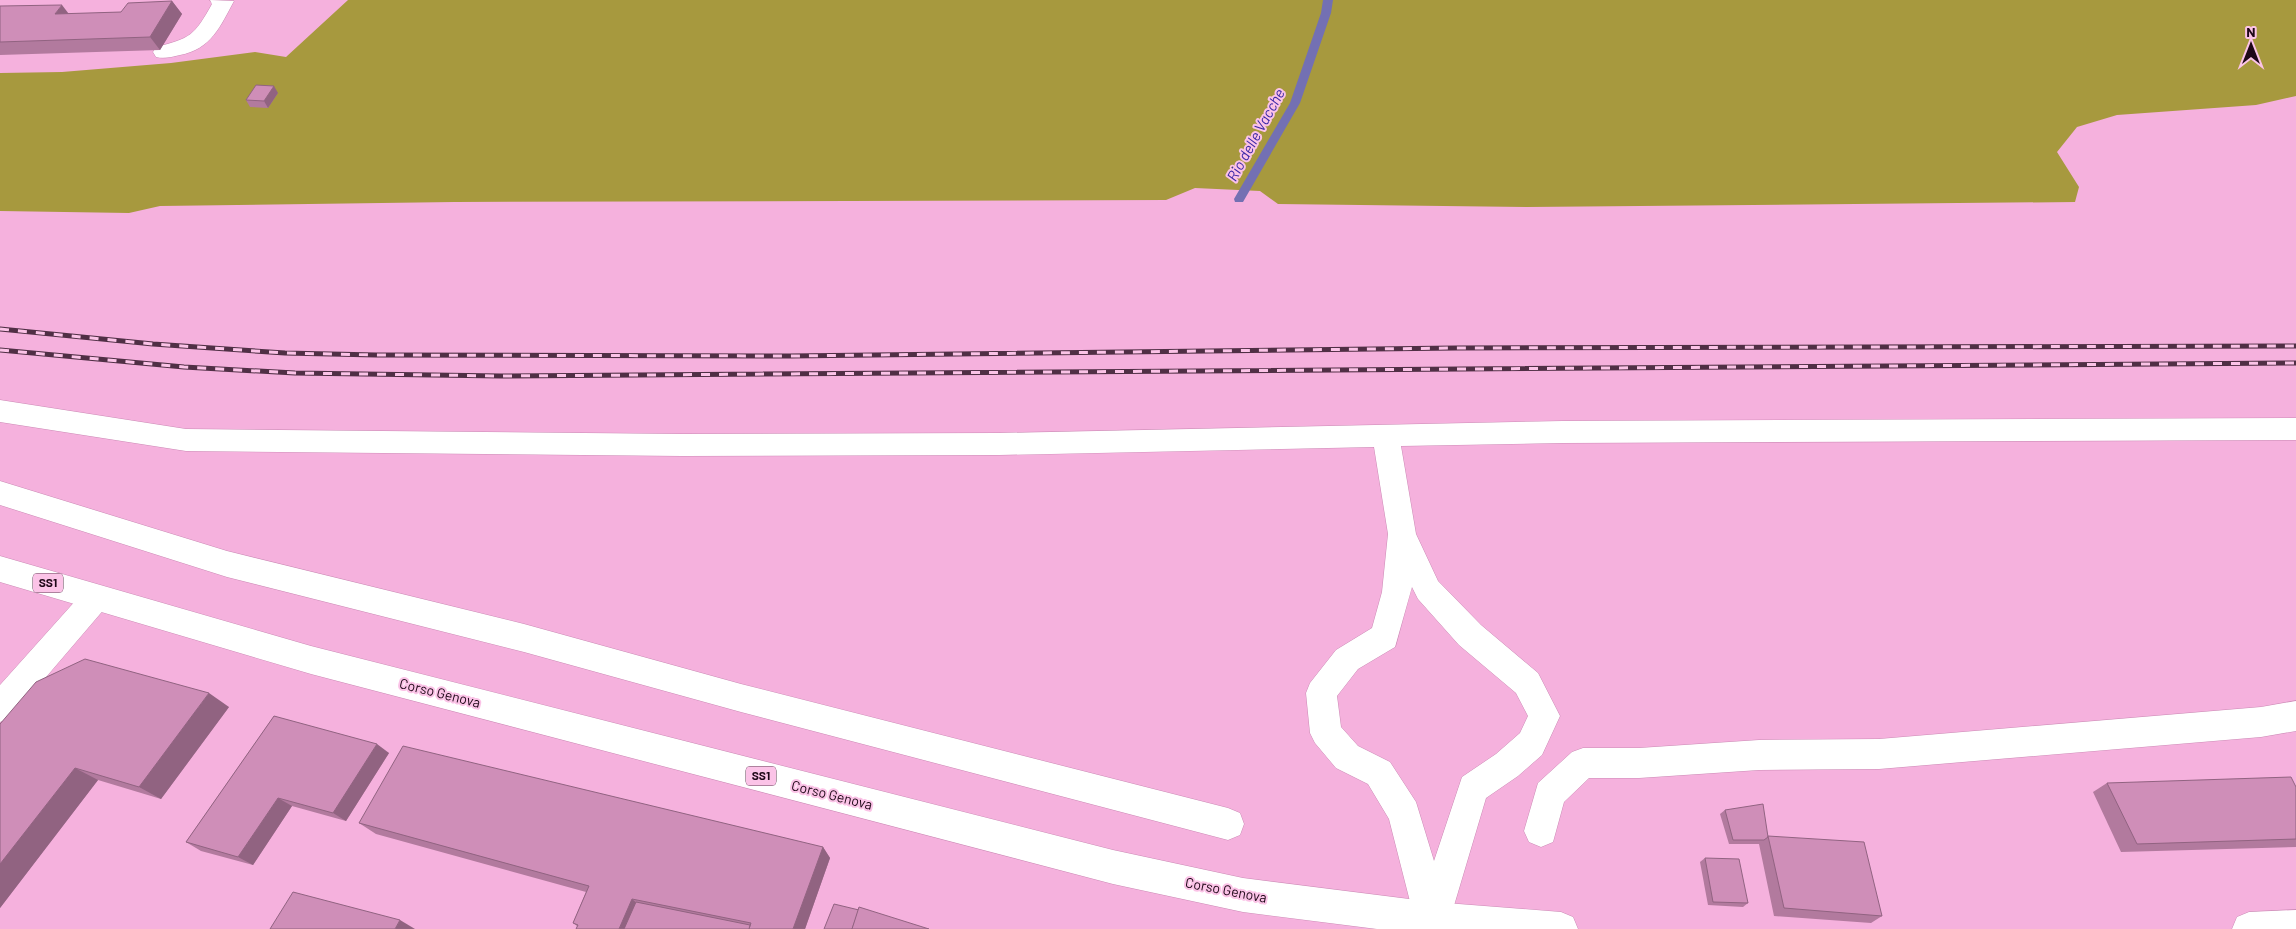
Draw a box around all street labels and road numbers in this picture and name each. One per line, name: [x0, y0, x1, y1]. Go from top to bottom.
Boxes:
road number: SS1: [33, 574, 63, 592]
street label: Corso Genova: [398, 674, 482, 711]
road number: SS1: [746, 766, 776, 786]
street label: Corso Genova: [790, 776, 874, 813]
street label: Corso Genova: [1184, 873, 1268, 906]

